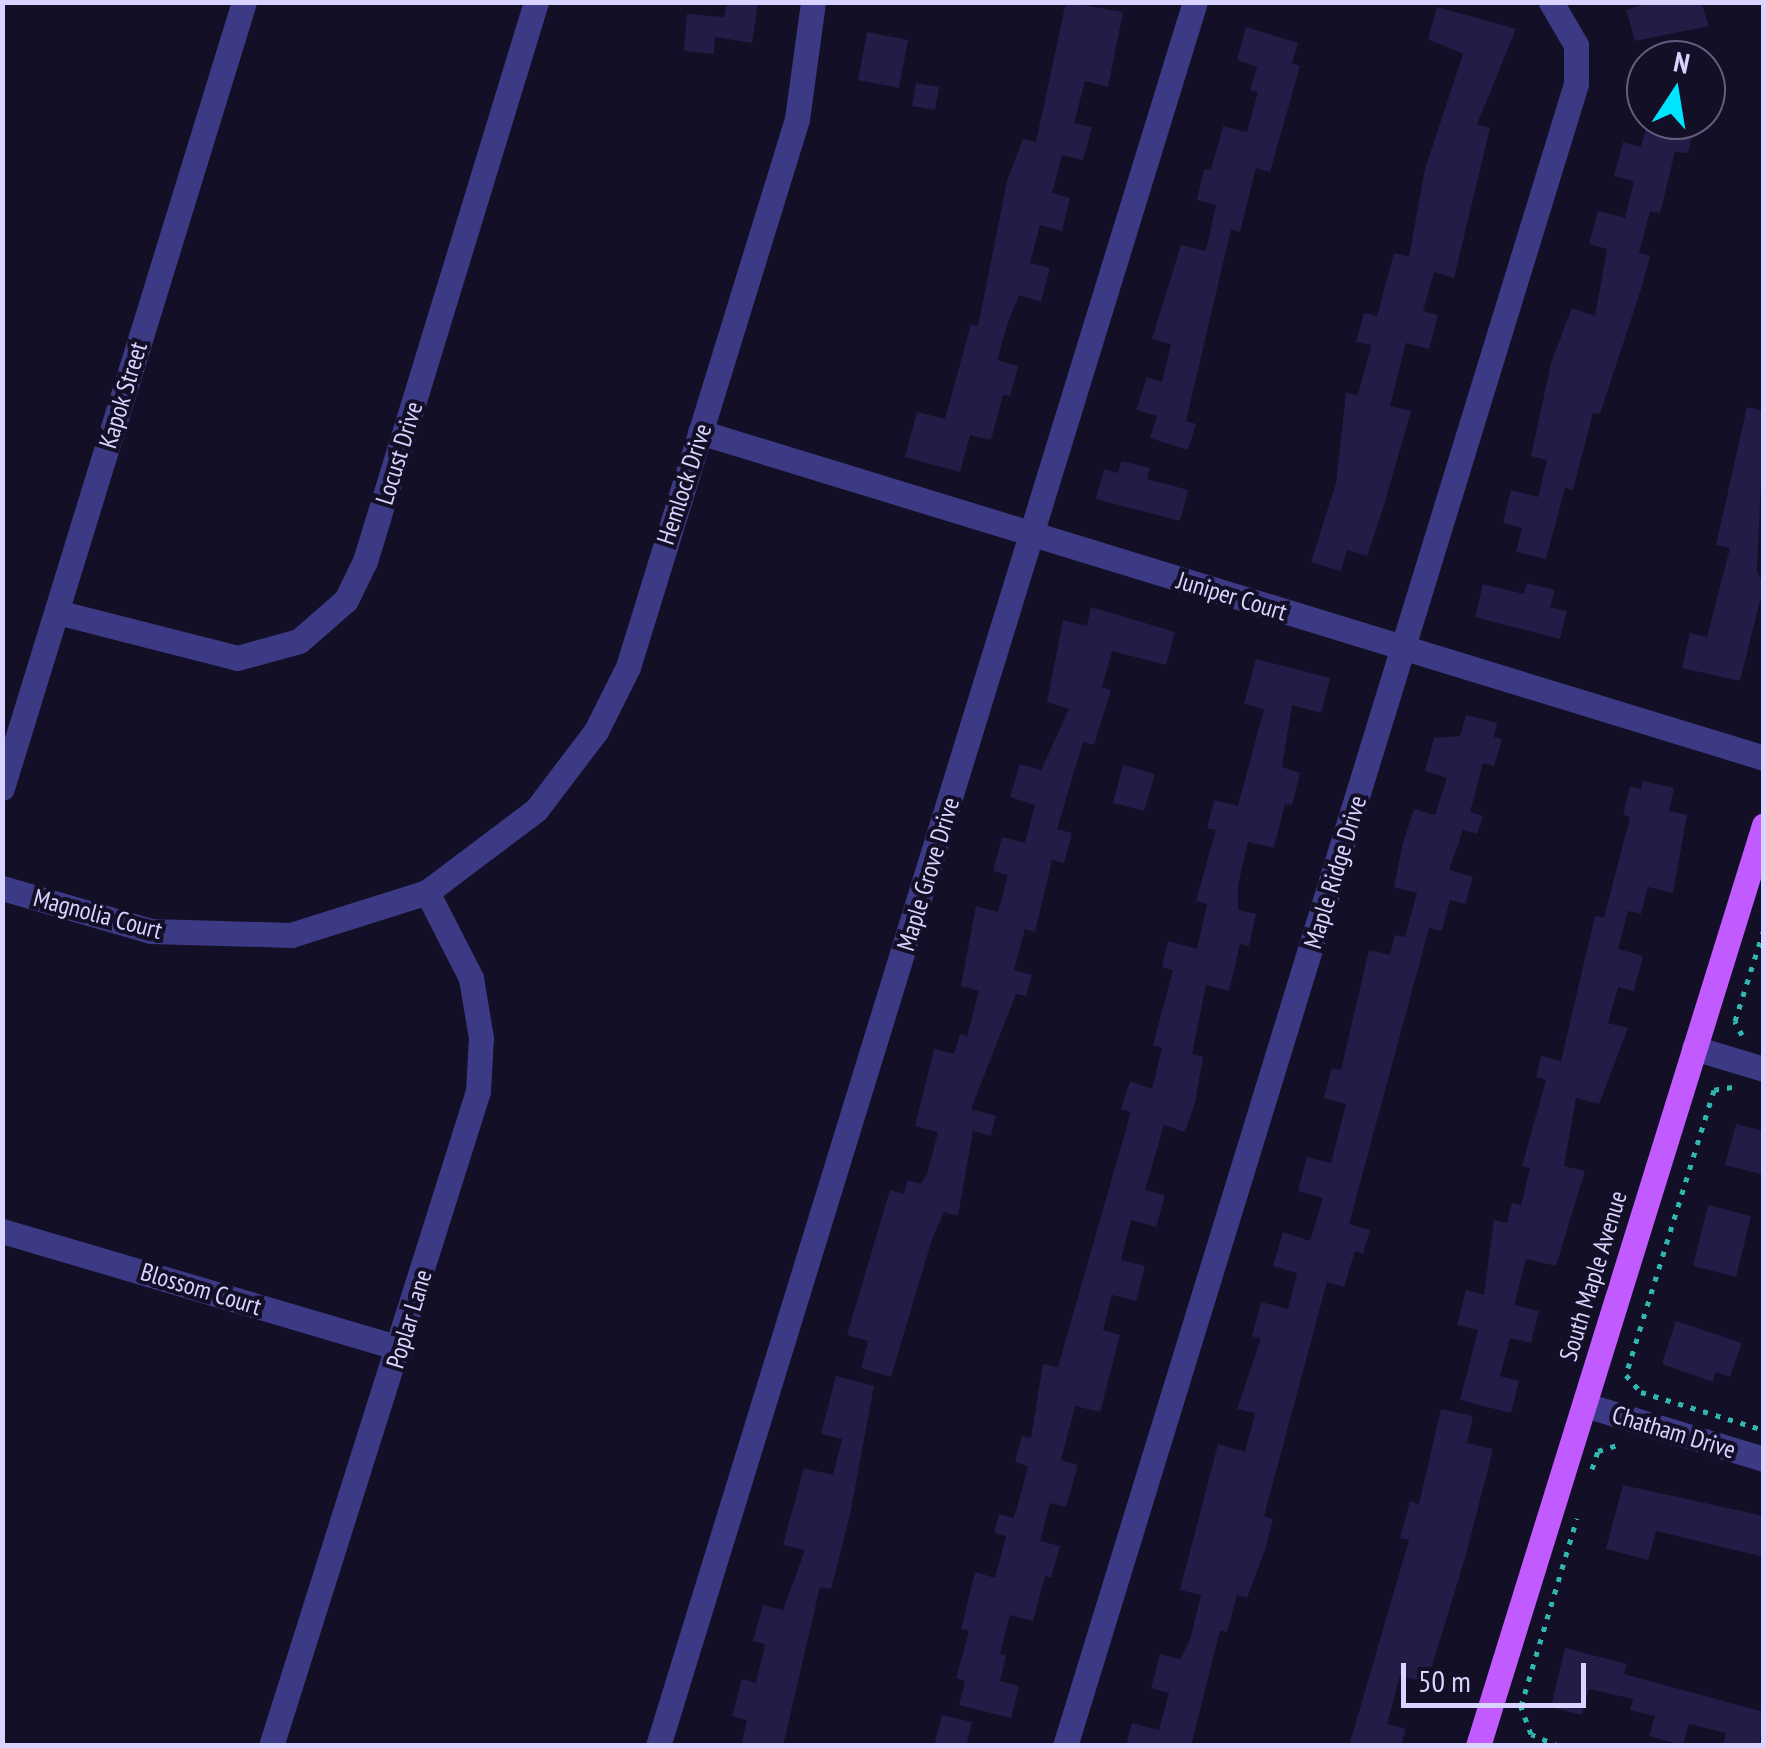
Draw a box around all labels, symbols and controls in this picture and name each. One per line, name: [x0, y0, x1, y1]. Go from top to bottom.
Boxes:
north arrow: [1626, 40, 1726, 140]
text: N: [1671, 42, 1693, 82]
street label: Kapok Street: [93, 338, 153, 452]
street label: Locust Drive: [369, 398, 429, 508]
street label: Hemlock Drive: [650, 419, 718, 549]
street label: Juniper Court: [1173, 565, 1291, 627]
street label: Maple Ridge Drive: [1298, 792, 1372, 952]
street label: Maple Grove Drive: [890, 794, 966, 954]
street label: Magnolia Court: [30, 882, 166, 946]
street label: South Maple Avenue: [1553, 1187, 1633, 1365]
street label: Blossom Court: [137, 1256, 265, 1322]
street label: Poplar Lane: [380, 1266, 438, 1372]
street label: Chatham Drive: [1609, 1399, 1739, 1465]
scale bar: [1406, 1643, 1591, 1705]
text: 50 m: [1418, 1661, 1471, 1700]

